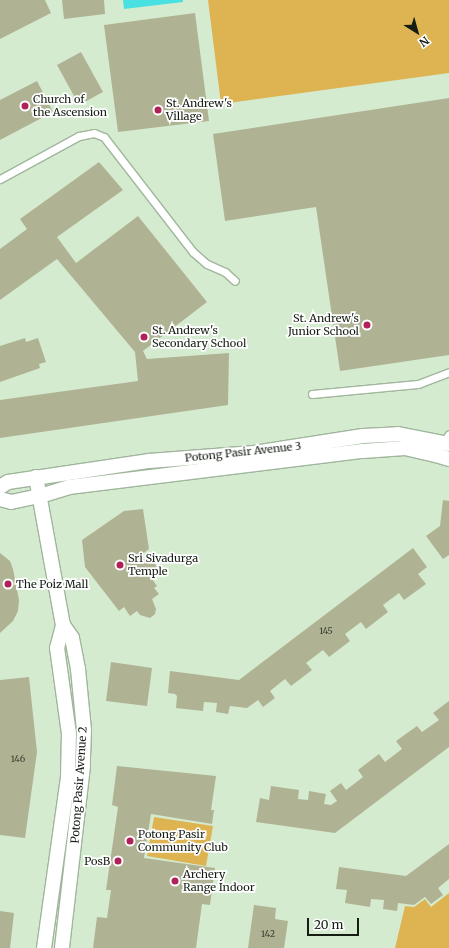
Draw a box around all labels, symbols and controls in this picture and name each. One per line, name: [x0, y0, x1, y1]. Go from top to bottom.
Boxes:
north arrow: [397, 12, 437, 52]
text: N: [417, 33, 432, 50]
place label: Church of the Ascension: [33, 93, 107, 119]
place label: St. Andrew's Village: [166, 97, 232, 123]
marker: Church of the Ascension: [20, 101, 30, 111]
marker: St. Andrew's Village: [153, 105, 163, 115]
place label: St. Andrew's Junior School: [288, 312, 359, 338]
marker: St. Andrew's Junior School: [362, 320, 372, 330]
place label: St. Andrew's Secondary School: [152, 324, 246, 350]
marker: St. Andrew's Secondary School: [139, 332, 149, 342]
street label: Potong Pasir Avenue 3: [184, 439, 302, 465]
place label: Sri Sivadurga Temple: [128, 552, 198, 578]
marker: Sri Sivadurga Temple: [115, 560, 125, 570]
place label: The Poiz Mall: [16, 577, 88, 591]
marker: The Poiz Mall: [3, 579, 13, 589]
house number: 145: [319, 626, 333, 636]
street label: Potong Pasir Avenue 2: [68, 726, 90, 844]
house number: 146: [11, 754, 25, 764]
place label: Potong Pasir Community Club: [138, 828, 228, 854]
marker: Potong Pasir Community Club: [125, 836, 135, 846]
place label: PosB: [84, 854, 110, 868]
marker: PosB: [113, 856, 123, 866]
place label: Archery Range Indoor: [183, 868, 255, 894]
marker: Archery Range Indoor: [170, 876, 180, 886]
scale bar: [309, 910, 361, 936]
text: 20 m: [314, 917, 343, 932]
house number: 142: [261, 929, 275, 939]

